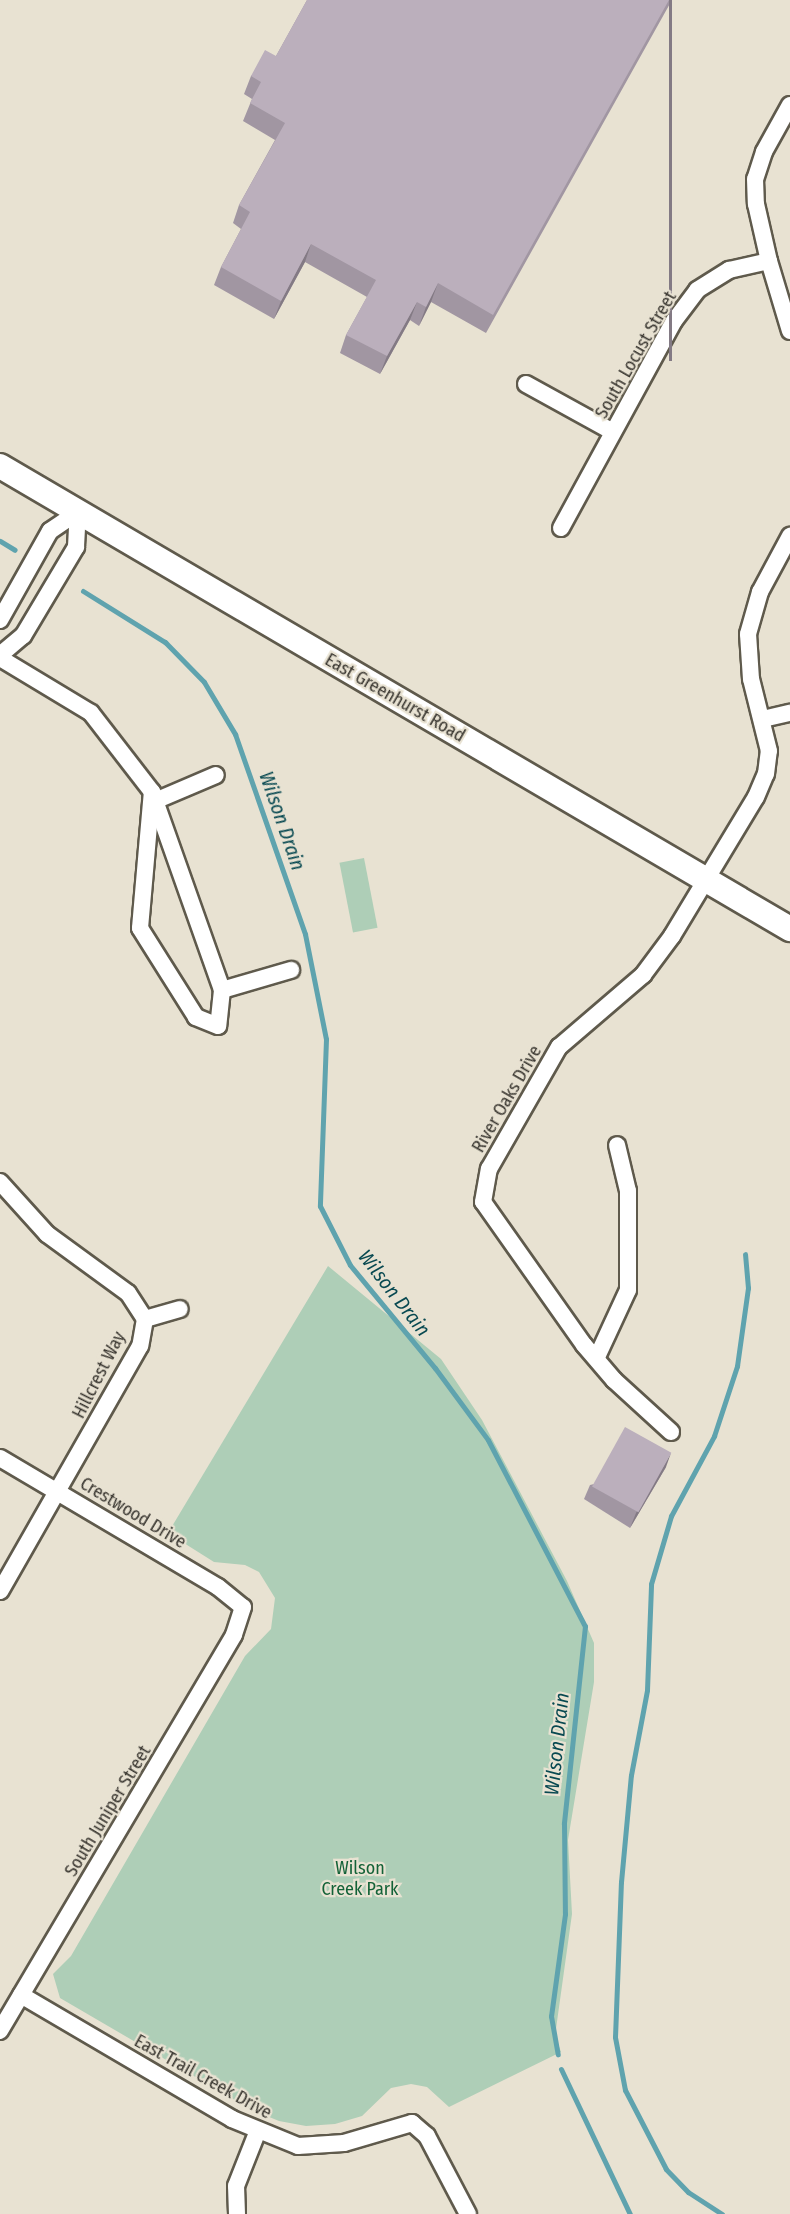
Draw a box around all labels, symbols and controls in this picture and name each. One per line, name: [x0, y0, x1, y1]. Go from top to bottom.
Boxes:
street label: South Locust Street: [591, 287, 681, 423]
street label: East Greenhurst Road: [321, 649, 469, 747]
water label: Wilson Drain: [254, 768, 310, 874]
street label: River Oaks Drive: [468, 1042, 546, 1156]
water label: Wilson Drain: [353, 1245, 435, 1341]
street label: Hillcrest Way: [68, 1328, 130, 1422]
street label: Crestwood Drive: [76, 1473, 190, 1553]
water label: Wilson Drain: [540, 1691, 574, 1797]
street label: South Juniper Street: [60, 1742, 156, 1880]
park label: Wilson Creek Park: [321, 1858, 399, 1900]
street label: East Trail Creek Drive: [131, 2030, 275, 2124]

